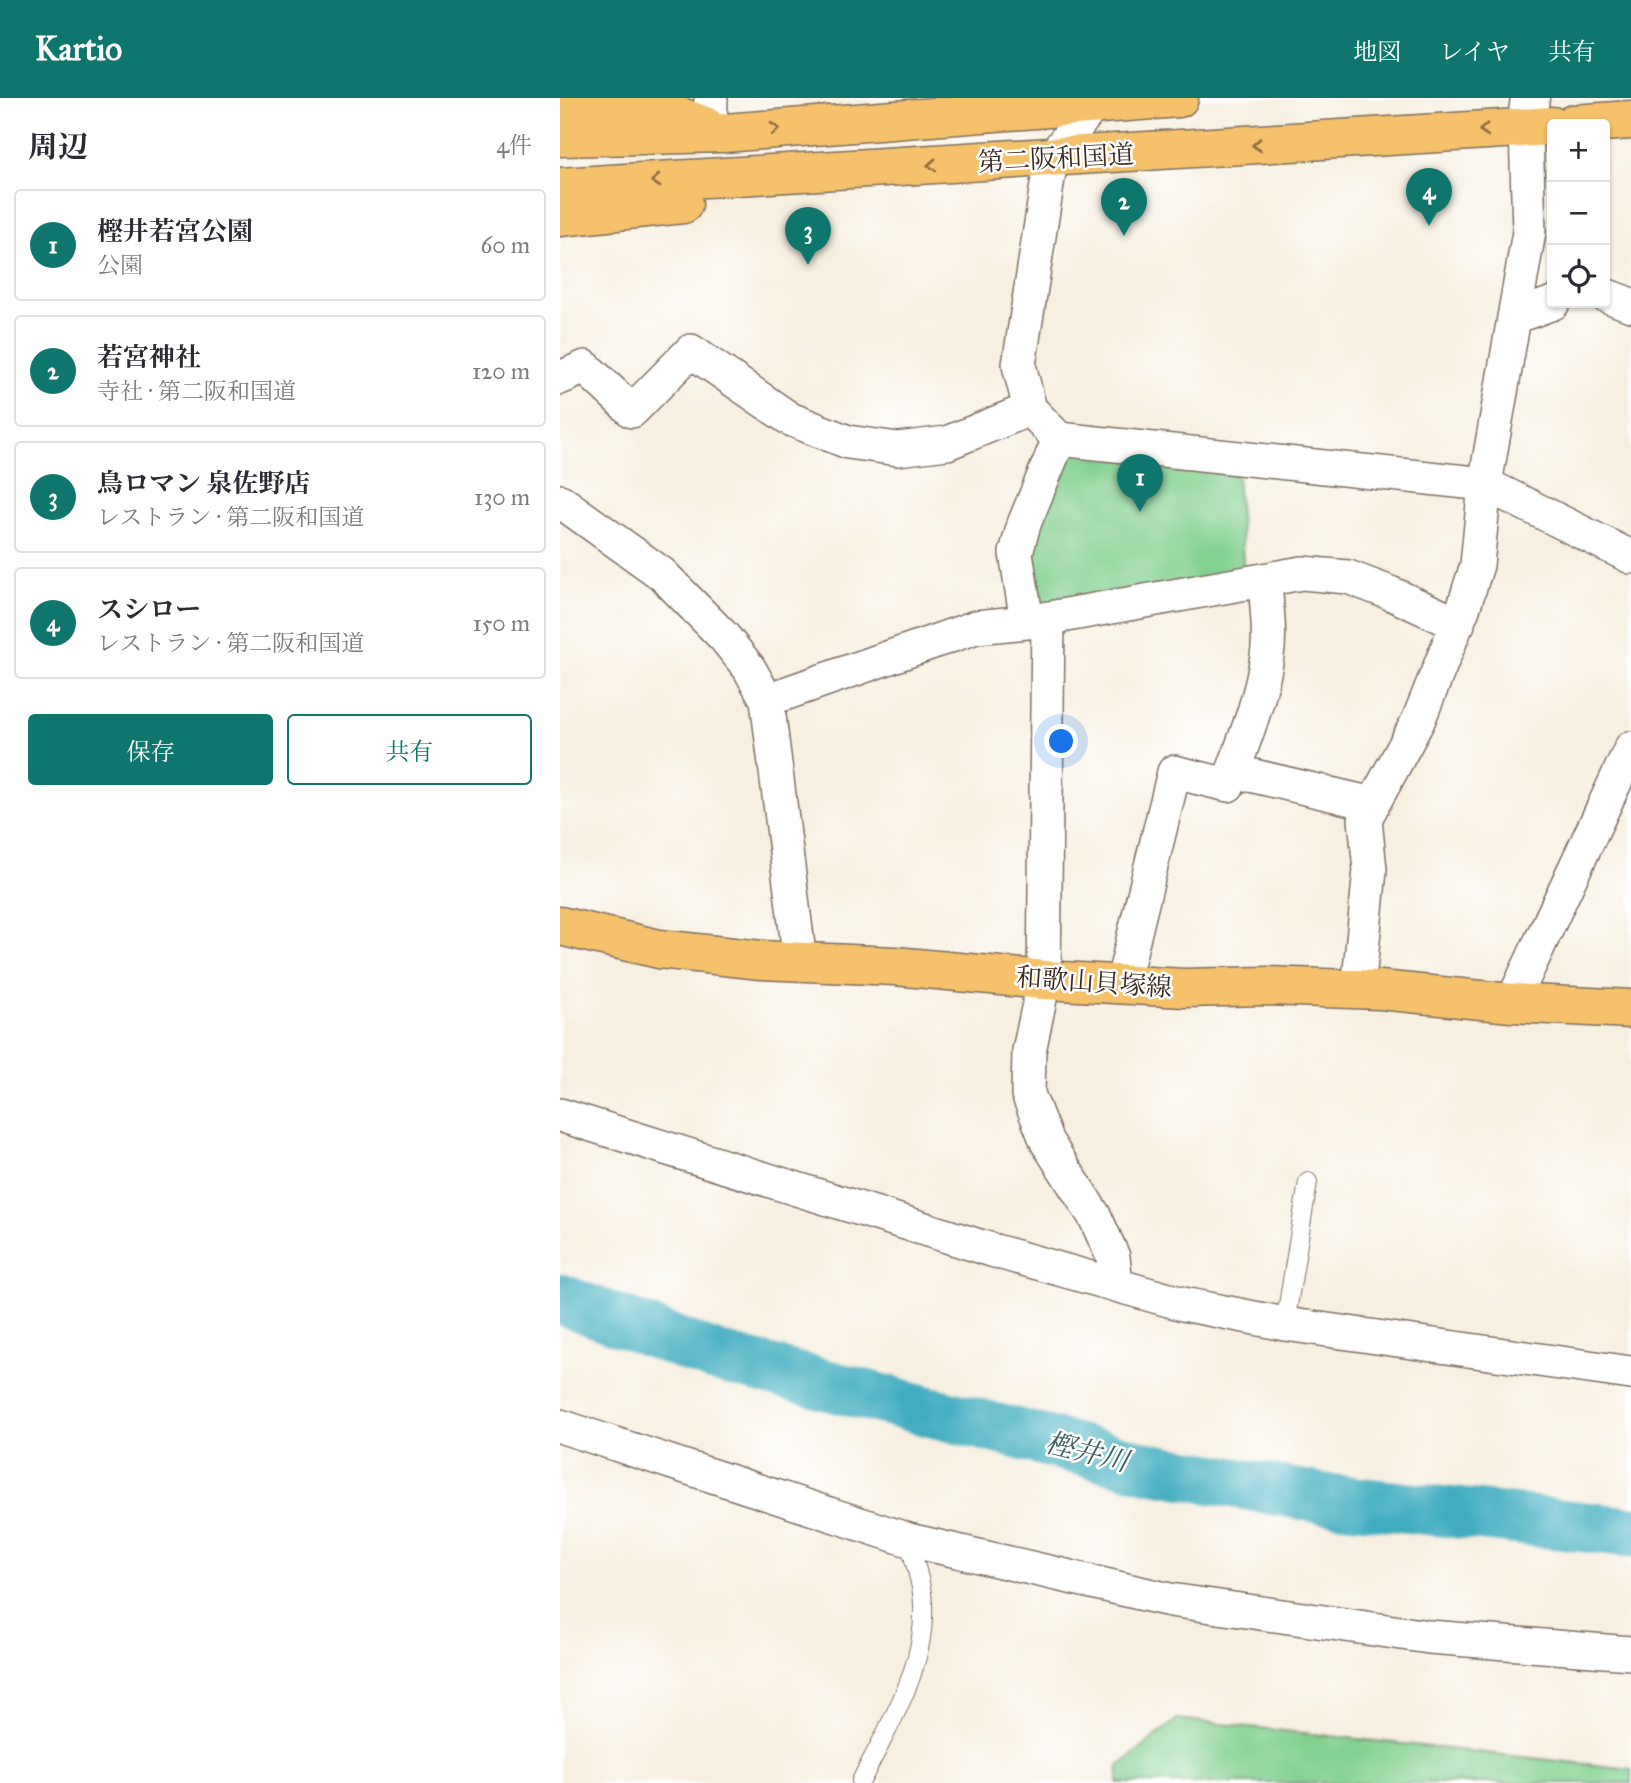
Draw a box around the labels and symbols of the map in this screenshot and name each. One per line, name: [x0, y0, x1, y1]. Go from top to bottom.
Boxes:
one-way arrow: [770, 122, 781, 137]
one-way arrow: [1478, 123, 1489, 138]
one-way arrow: [1251, 137, 1262, 152]
street label: 第二阪和国道: [977, 138, 1135, 178]
one-way arrow: [926, 157, 937, 172]
pin: 4: [1406, 168, 1452, 226]
one-way arrow: [650, 173, 661, 188]
pin: 2: [1101, 178, 1147, 236]
pin: 3: [785, 207, 831, 265]
pin: 1: [1117, 454, 1163, 512]
your location: [1044, 724, 1078, 758]
street label: 和歌山貝塚線: [1015, 961, 1173, 1003]
water label: 樫井川: [1042, 1425, 1135, 1480]

